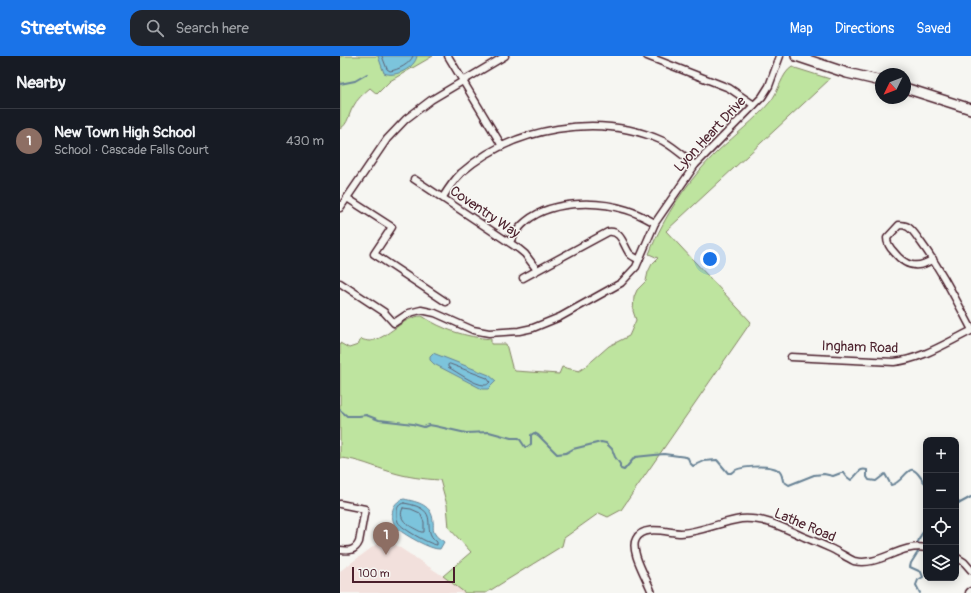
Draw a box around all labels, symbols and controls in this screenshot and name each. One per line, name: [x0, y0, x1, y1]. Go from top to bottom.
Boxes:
search box: [130, 10, 410, 46]
text: Streetwise: [20, 16, 106, 40]
icon: search: [144, 17, 166, 39]
text: Search here: [176, 19, 249, 38]
text: Map: [790, 20, 813, 37]
text: Directions: [835, 20, 894, 37]
text: Saved: [916, 20, 951, 37]
north arrow: [875, 68, 911, 104]
text: Nearby: [16, 72, 65, 93]
street label: Lyon Heart Drive: [671, 92, 750, 175]
text: New Town High School: [54, 123, 196, 142]
text: 1: [26, 133, 32, 149]
text: 430 m: [286, 133, 324, 149]
text: School · Cascade Falls Court: [54, 142, 209, 158]
street label: Coventry Way: [447, 182, 523, 242]
your location: [700, 249, 720, 269]
street label: Ingham Road: [821, 337, 899, 357]
map controls: [923, 437, 959, 581]
button: +: [923, 437, 959, 473]
button: −: [923, 473, 959, 509]
street label: Lathe Road: [772, 504, 838, 546]
button: locate: [923, 509, 959, 545]
pin: 1: [373, 522, 399, 555]
button: layers: [923, 545, 959, 581]
scale bar: [352, 565, 455, 584]
text: 100 m: [358, 567, 389, 580]

